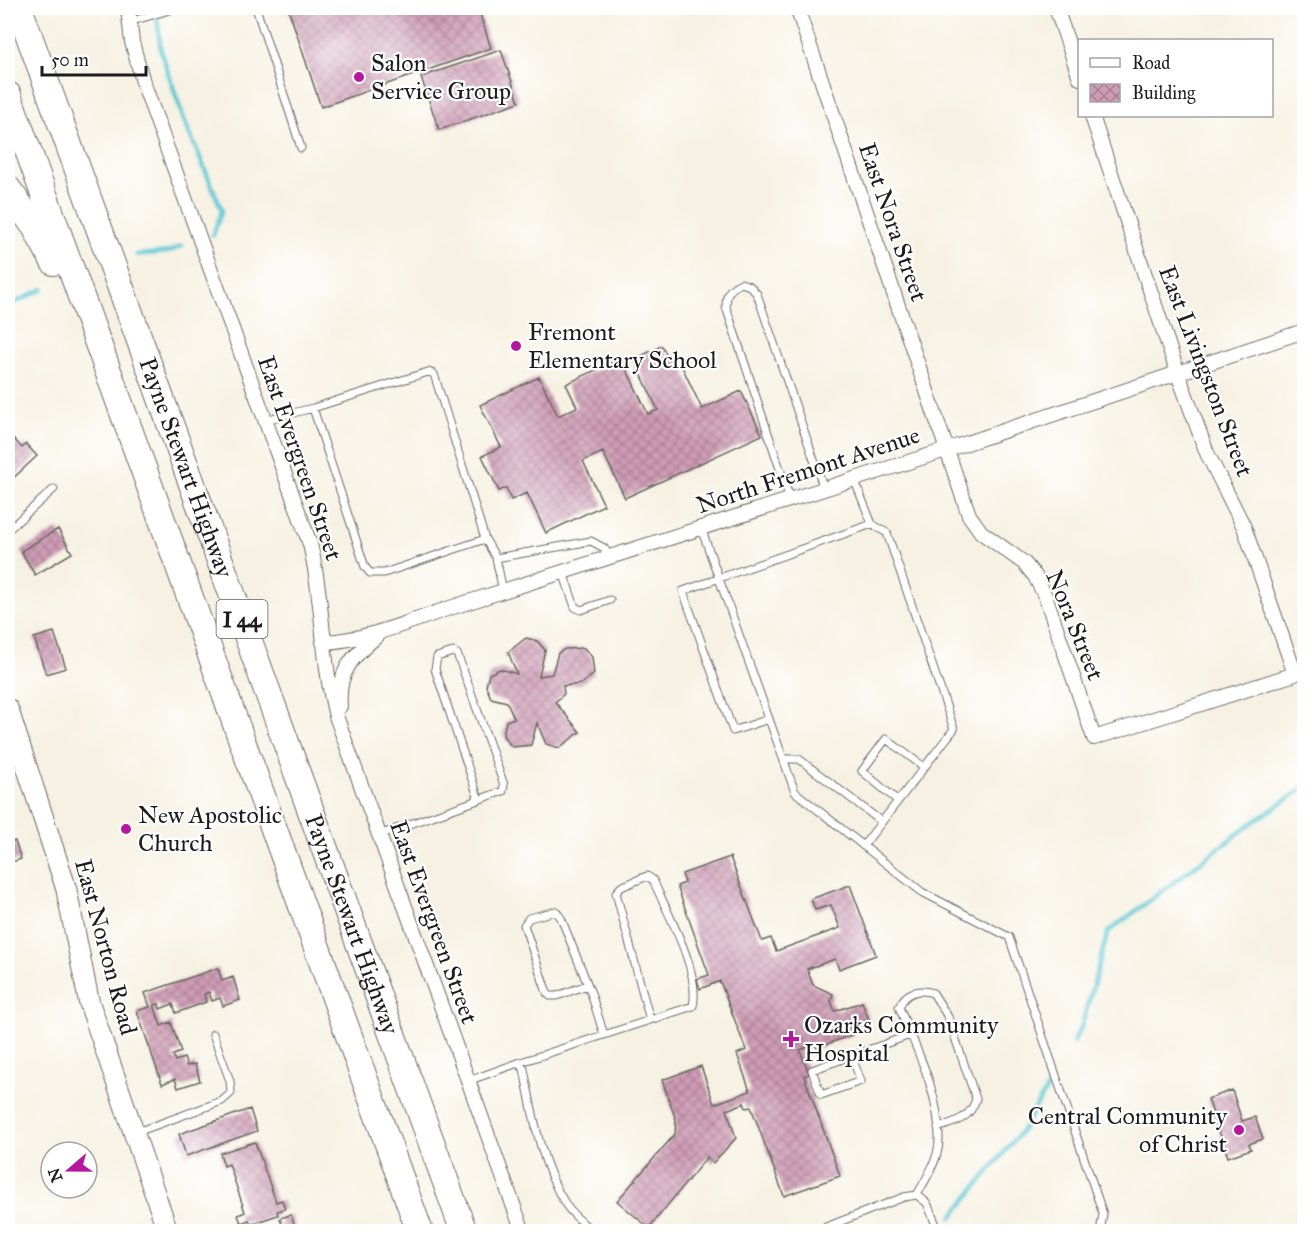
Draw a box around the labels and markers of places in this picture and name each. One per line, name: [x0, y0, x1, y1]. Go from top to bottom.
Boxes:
place label: Salon Service Group: [371, 48, 511, 106]
marker: Salon Service Group: [352, 70, 366, 84]
place label: Fremont Elementary School: [528, 317, 717, 375]
marker: Fremont Elementary School: [509, 339, 523, 353]
place label: New Apostolic Church: [138, 800, 282, 858]
marker: New Apostolic Church: [119, 822, 133, 836]
place label: Ozarks Community Hospital: [804, 1010, 999, 1068]
marker: Ozarks Community Hospital: [782, 1030, 800, 1048]
place label: Central Community of Christ: [1028, 1101, 1228, 1159]
marker: Central Community of Christ: [1232, 1123, 1246, 1137]

